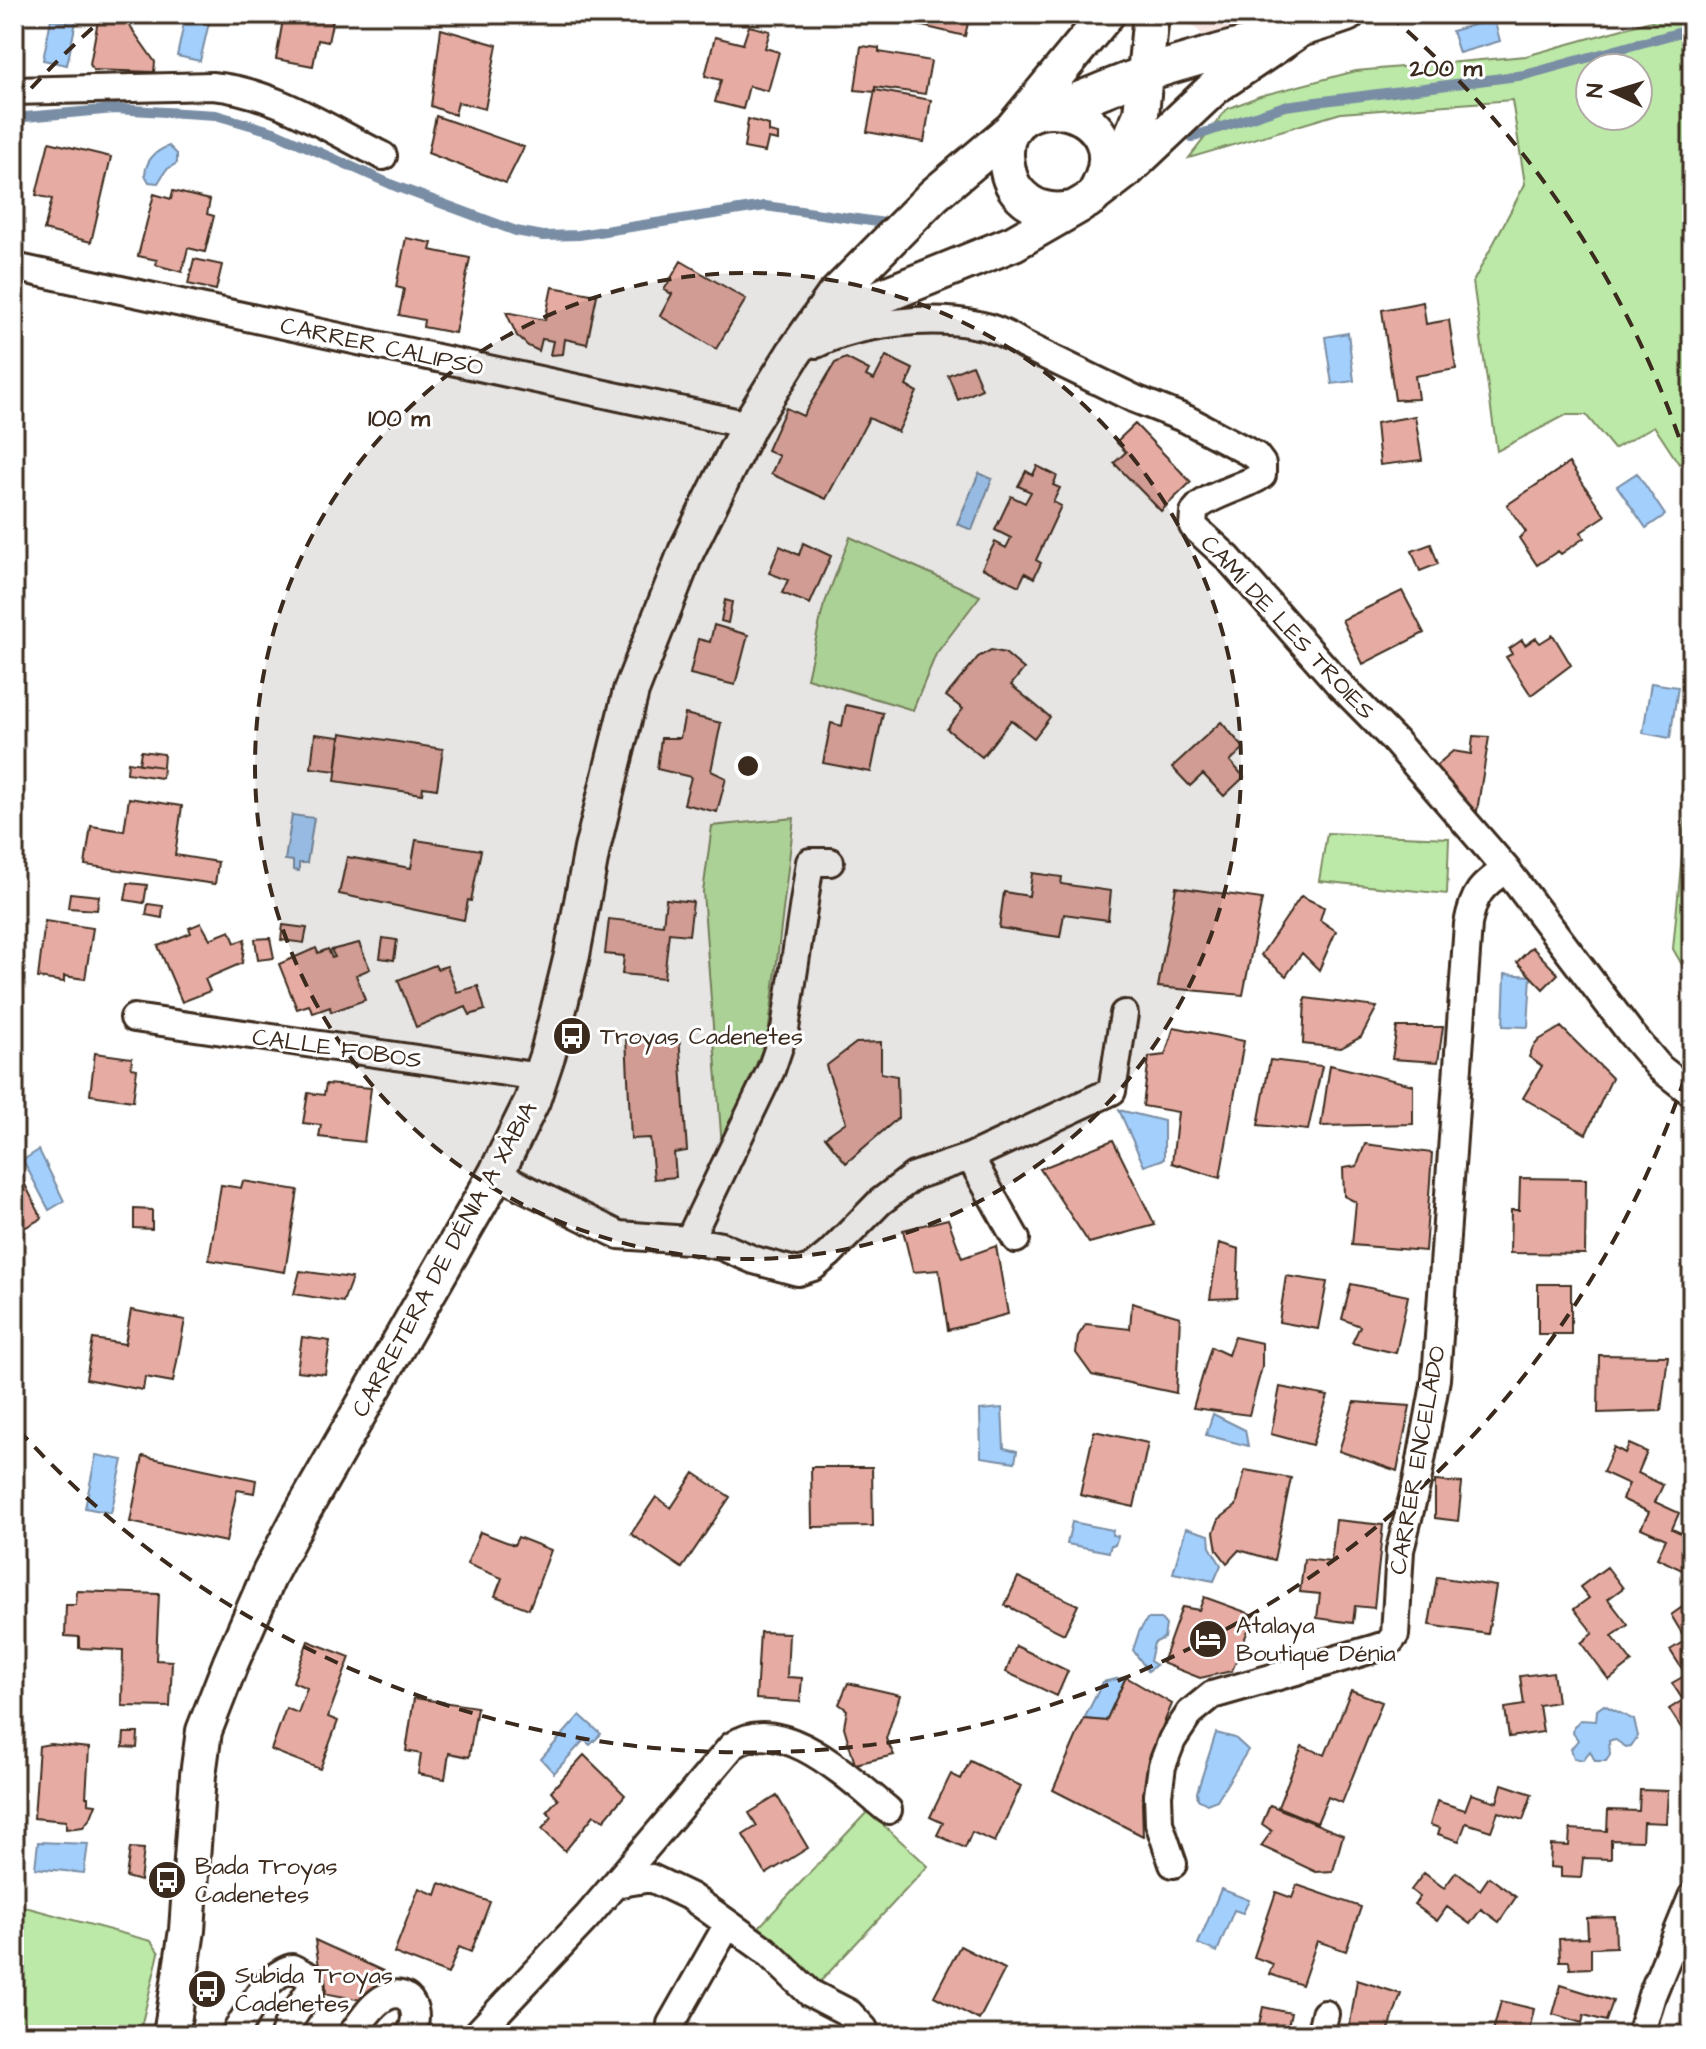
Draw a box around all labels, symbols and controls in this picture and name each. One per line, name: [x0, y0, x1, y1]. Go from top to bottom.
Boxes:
text: 200 m: [1409, 52, 1482, 86]
north arrow: [1574, 52, 1654, 132]
text: N: [1580, 83, 1612, 99]
street label: CARRER CALIPSO: [277, 309, 487, 385]
text: 100 m: [368, 402, 430, 436]
street label: CAMÍ DE LES TROIES: [1192, 528, 1382, 728]
centre of rings: [734, 752, 762, 780]
bus stop icon: Troyas Cadenetes: [551, 1015, 593, 1057]
street label: CALLE FOBOS: [250, 1020, 424, 1078]
place label: Troyas Cadenetes: [600, 1020, 803, 1055]
street label: CARRETERA DE DÉNIA A XÀBIA: [344, 1096, 546, 1423]
street label: CARRER ENCELADO: [1381, 1343, 1455, 1577]
place label: Atalaya Boutique Dénia: [1236, 1609, 1396, 1671]
hotel icon: Atalaya Boutique Dénia: [1187, 1618, 1229, 1660]
place label: Bada Troyas Cadenetes: [195, 1850, 338, 1912]
bus stop icon: Bada Troyas Cadenetes: [146, 1859, 188, 1901]
place label: Subida Troyas Cadenetes: [235, 1959, 393, 2021]
bus stop icon: Subida Troyas Cadenetes: [186, 1968, 228, 2010]

